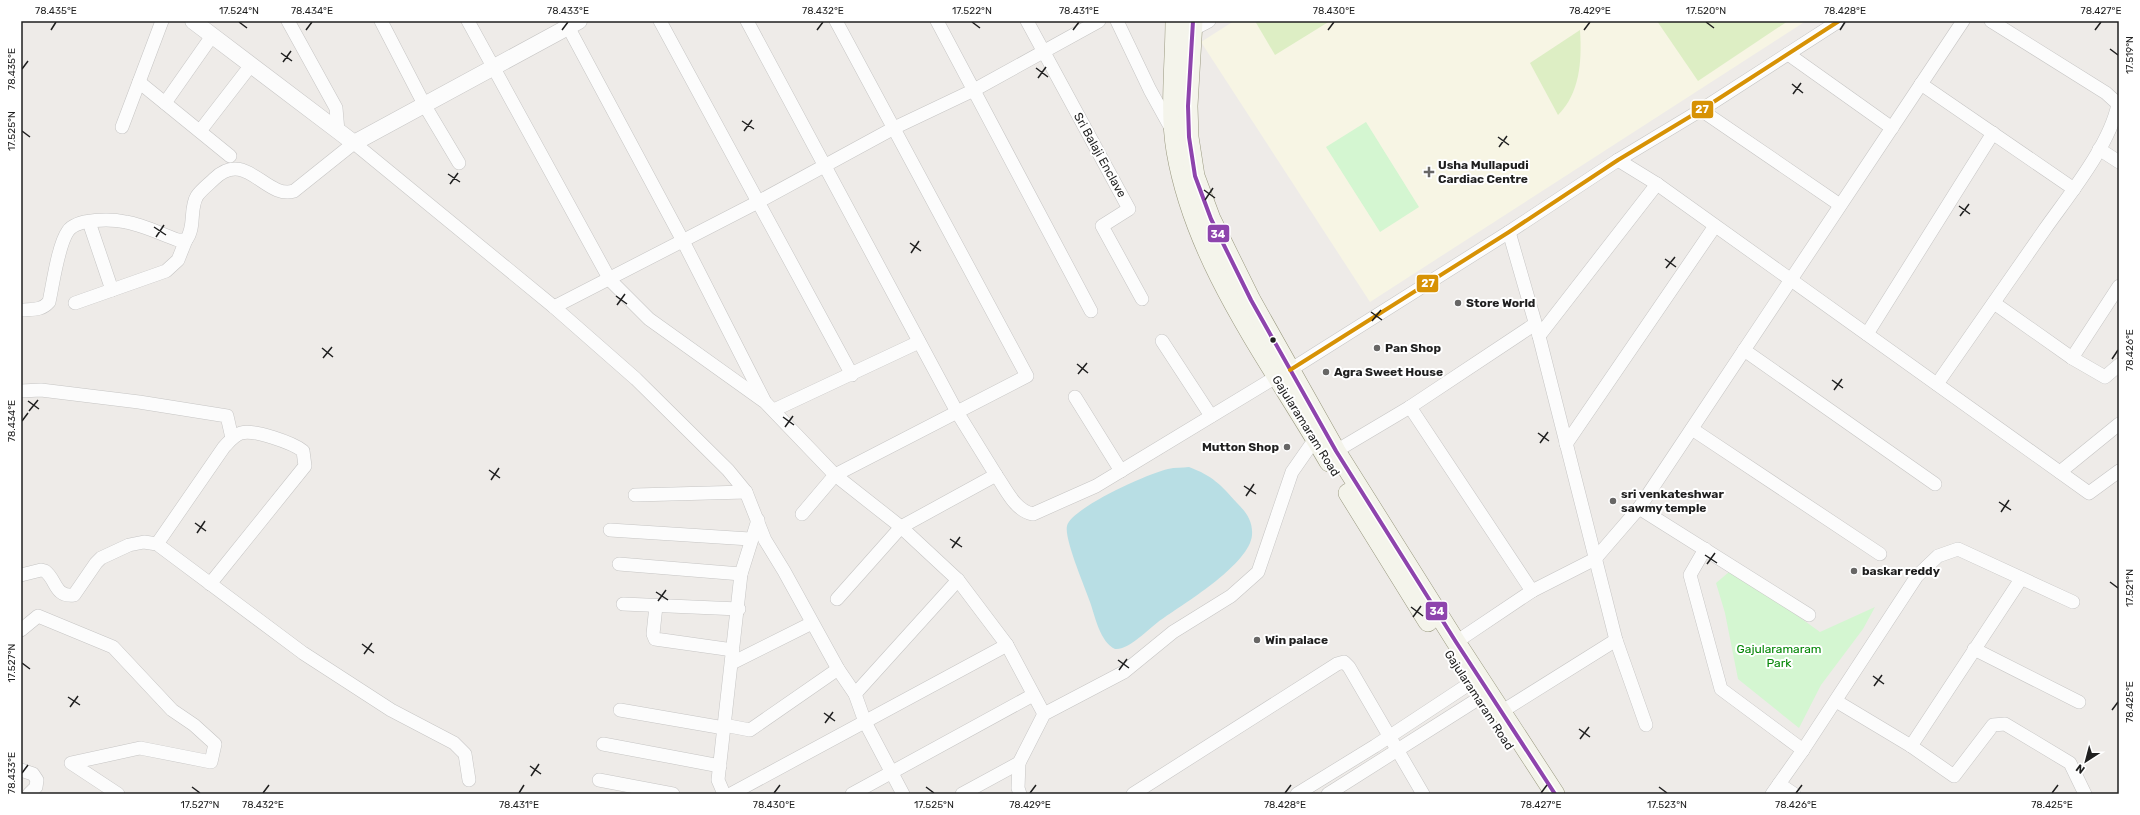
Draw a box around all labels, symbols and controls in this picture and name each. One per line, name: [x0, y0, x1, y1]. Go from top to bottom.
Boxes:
text: 78.435°E: [35, 5, 77, 17]
text: 17.524°N: [219, 5, 259, 17]
text: 78.434°E: [291, 5, 333, 17]
text: 78.433°E: [547, 5, 589, 17]
text: 78.432°E: [802, 5, 844, 17]
text: 17.522°N: [952, 5, 992, 17]
text: 78.431°E: [1059, 5, 1099, 17]
text: 78.430°E: [1313, 5, 1355, 17]
text: 78.429°E: [1569, 5, 1611, 17]
text: 17.520°N: [1686, 5, 1726, 17]
text: 78.428°E: [1824, 5, 1866, 17]
text: 78.427°E: [2081, 5, 2121, 17]
text: 17.519°N: [2124, 36, 2136, 74]
text: 78.435°E: [6, 48, 18, 90]
line badge: 27: [1691, 100, 1714, 119]
text: 27: [1695, 103, 1709, 116]
street label: Sri Balaji Enclave: [1071, 110, 1129, 200]
text: 17.525°N: [6, 111, 18, 151]
place label: Usha Mullapudi Cardiac Centre: [1438, 158, 1529, 186]
marker: Usha Mullapudi Cardiac Centre: [1423, 166, 1435, 178]
line badge: 34: [1207, 224, 1230, 243]
text: 34: [1211, 228, 1226, 241]
line badge: 27: [1416, 274, 1439, 293]
text: 27: [1421, 277, 1435, 290]
place label: Store World: [1466, 296, 1535, 310]
marker: Store World: [1453, 298, 1463, 308]
text: 78.426°E: [2124, 329, 2136, 371]
unlabelled marker: [1268, 335, 1278, 345]
place label: Pan Shop: [1385, 341, 1441, 355]
marker: Pan Shop: [1372, 343, 1382, 353]
place label: Agra Sweet House: [1334, 365, 1443, 379]
marker: Agra Sweet House: [1321, 367, 1331, 377]
street label: Gajularamaram Road: [1269, 373, 1343, 479]
text: 78.434°E: [6, 400, 18, 442]
place label: Mutton Shop: [1202, 440, 1279, 454]
marker: Mutton Shop: [1282, 442, 1292, 452]
place label: sri venkateshwar sawmy temple: [1621, 487, 1724, 515]
marker: sri venkateshwar sawmy temple: [1608, 496, 1618, 506]
place label: baskar reddy: [1862, 564, 1940, 578]
marker: baskar reddy: [1849, 566, 1859, 576]
text: 17.521°N: [2124, 569, 2136, 607]
line badge: 34: [1425, 601, 1448, 621]
text: 34: [1430, 605, 1445, 618]
place label: Win palace: [1265, 633, 1328, 647]
marker: Win palace: [1252, 635, 1262, 645]
park label: Gajularamaram Park: [1737, 642, 1821, 670]
text: 17.527°N: [6, 643, 18, 683]
street label: Gajularamaram Road: [1441, 647, 1517, 753]
text: 78.425°E: [2124, 681, 2136, 723]
north arrow: [2066, 741, 2106, 781]
text: 78.433°E: [6, 752, 18, 794]
text: N: [2073, 761, 2087, 776]
text: 17.527°N: [180, 799, 220, 811]
text: 78.432°E: [242, 799, 284, 811]
text: 78.431°E: [499, 799, 539, 811]
text: 78.430°E: [753, 799, 795, 811]
text: 17.525°N: [914, 799, 954, 811]
text: 78.429°E: [1009, 799, 1051, 811]
text: 78.428°E: [1264, 799, 1306, 811]
text: 78.427°E: [1521, 799, 1561, 811]
text: 17.523°N: [1647, 799, 1687, 811]
text: 78.426°E: [1775, 799, 1817, 811]
text: 78.425°E: [2031, 799, 2073, 811]

